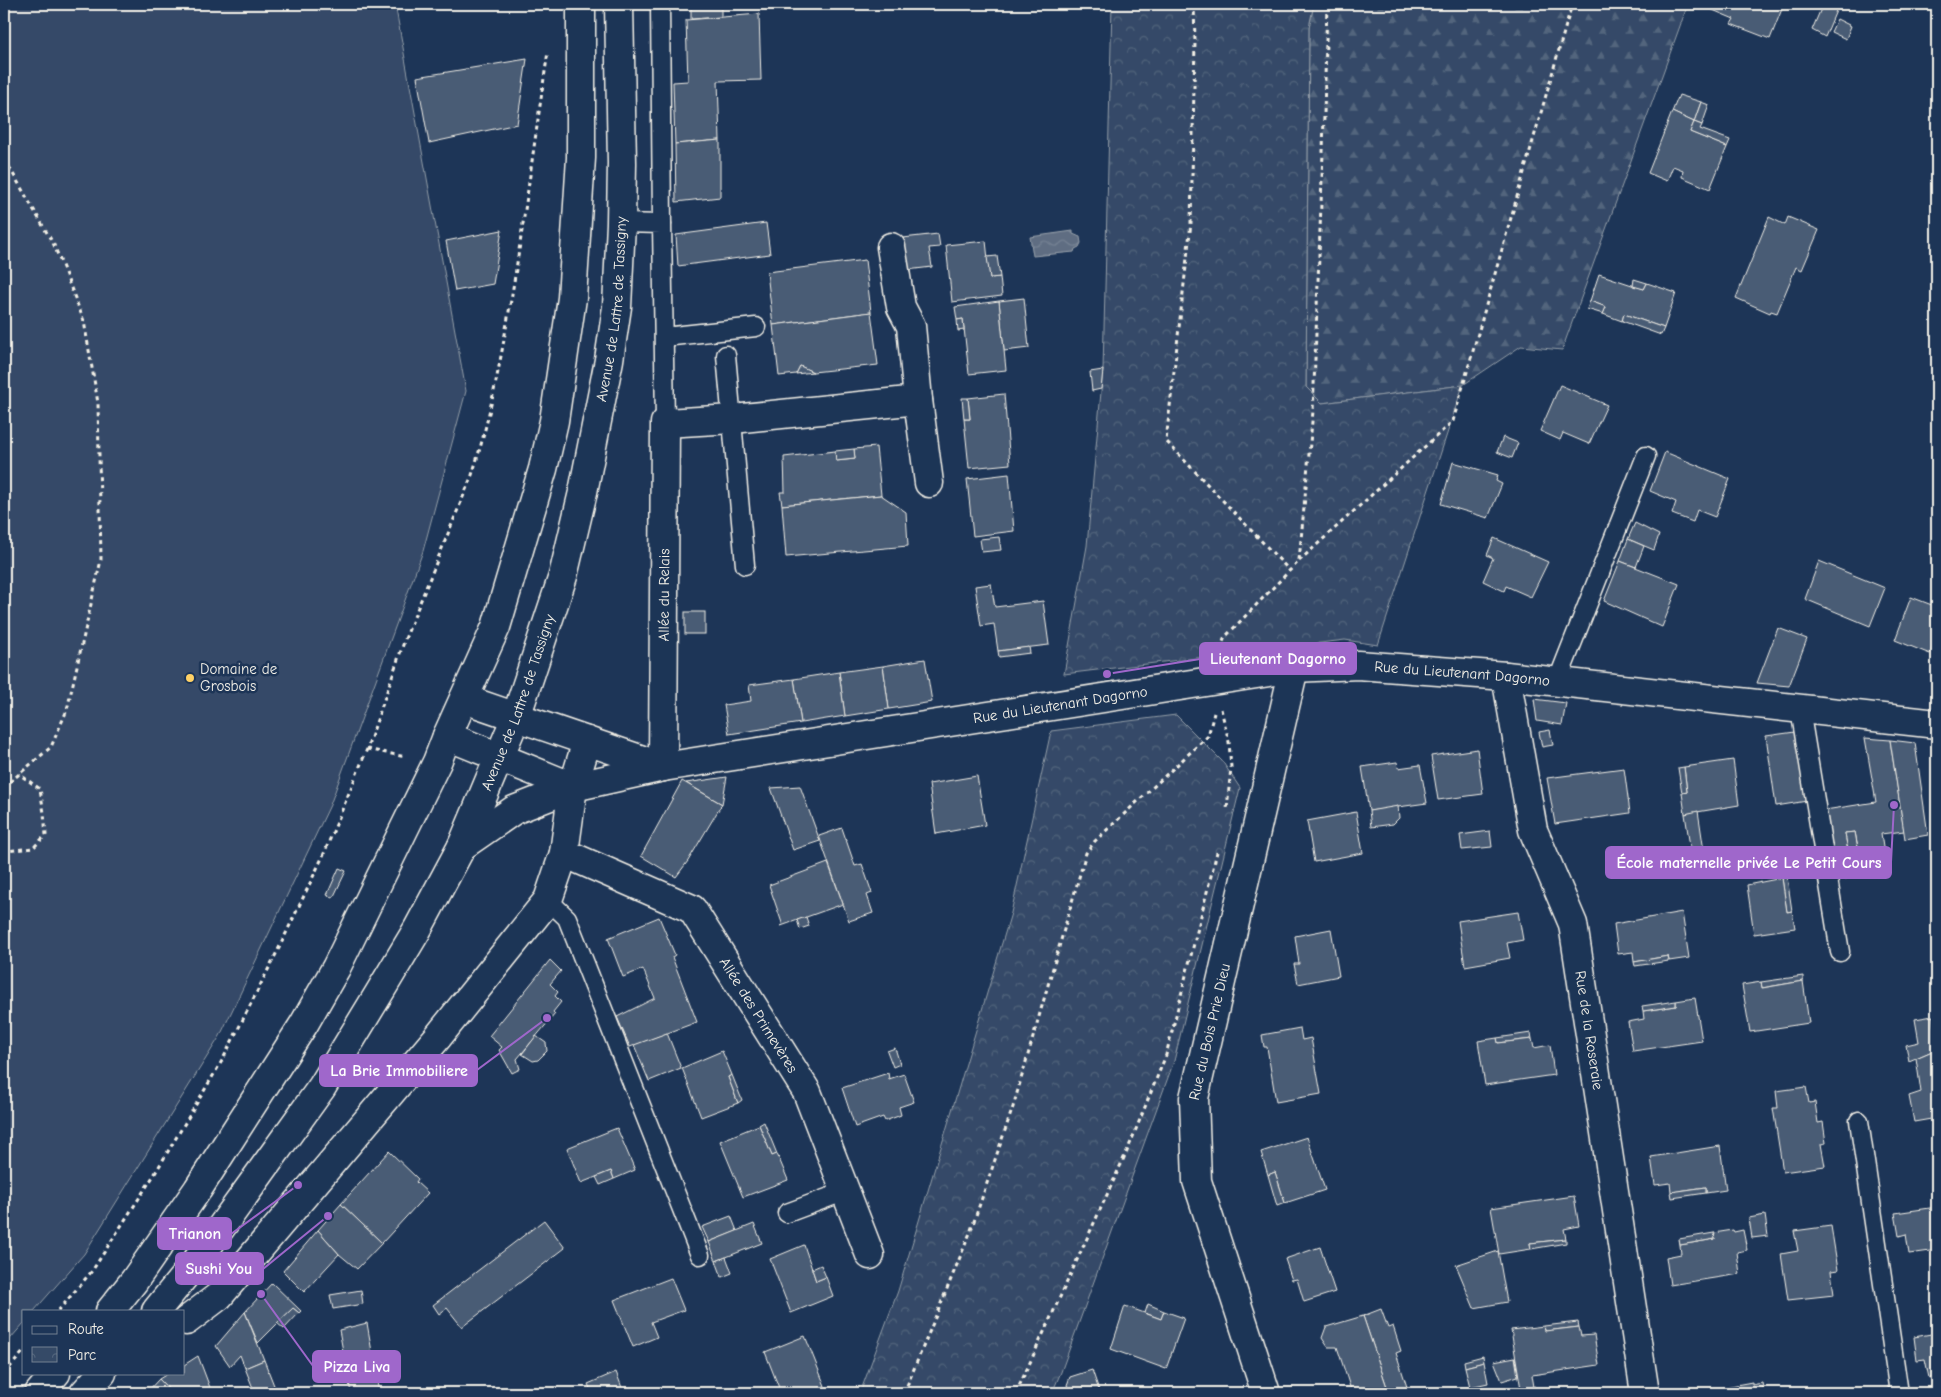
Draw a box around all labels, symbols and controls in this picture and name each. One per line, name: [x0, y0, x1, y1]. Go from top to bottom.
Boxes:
street label: Avenue de Lattre de Tassigny: [592, 216, 630, 403]
street label: Allée du Relais: [655, 548, 673, 642]
street label: Avenue de Lattre de Tassigny: [477, 612, 559, 793]
callout: Lieutenant Dagorno: [1200, 643, 1356, 674]
text: Lieutenant Dagorno: [1210, 650, 1346, 668]
street label: Rue du Lieutenant Dagorno: [1374, 657, 1551, 690]
place label: Domaine de Grosbois: [200, 660, 278, 695]
marker: Domaine de Grosbois: [184, 672, 196, 684]
street label: Rue du Lieutenant Dagorno: [972, 682, 1149, 727]
callout: École maternelle privée Le Petit Cours: [1606, 847, 1891, 878]
text: École maternelle privée Le Petit Cours: [1617, 853, 1882, 872]
street label: Allée des Primevères: [716, 954, 802, 1076]
street label: Rue du Bois Prie Dieu: [1185, 962, 1234, 1102]
street label: Rue de la Roseraie: [1571, 969, 1607, 1092]
callout: La Brie Immobiliere: [320, 1055, 477, 1086]
text: La Brie Immobiliere: [330, 1062, 468, 1080]
callout: Trianon: [158, 1218, 231, 1249]
text: Trianon: [169, 1225, 221, 1243]
callout: Sushi You: [176, 1253, 263, 1284]
text: Sushi You: [186, 1260, 252, 1278]
legend: [22, 1310, 185, 1374]
text: Route: [68, 1320, 104, 1338]
text: Parc: [68, 1346, 96, 1364]
callout: Pizza Liva: [313, 1351, 400, 1382]
text: Pizza Liva: [324, 1358, 390, 1376]

